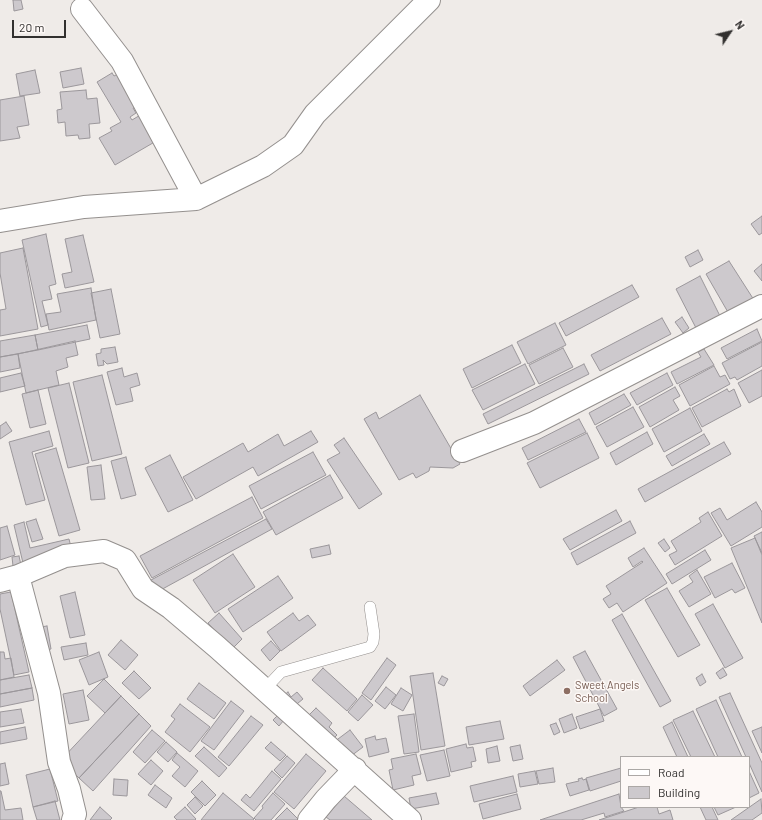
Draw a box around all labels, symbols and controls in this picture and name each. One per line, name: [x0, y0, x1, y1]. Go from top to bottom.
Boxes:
scale bar: [14, 12, 68, 38]
north arrow: [710, 12, 750, 52]
text: N: [733, 18, 748, 32]
text: 20 m: [19, 20, 45, 34]
place label: Sweet Angels School: [575, 678, 639, 704]
marker: Sweet Angels School: [562, 686, 572, 696]
legend: [620, 756, 750, 808]
text: Road: [658, 765, 685, 779]
text: Building: [658, 785, 700, 799]

